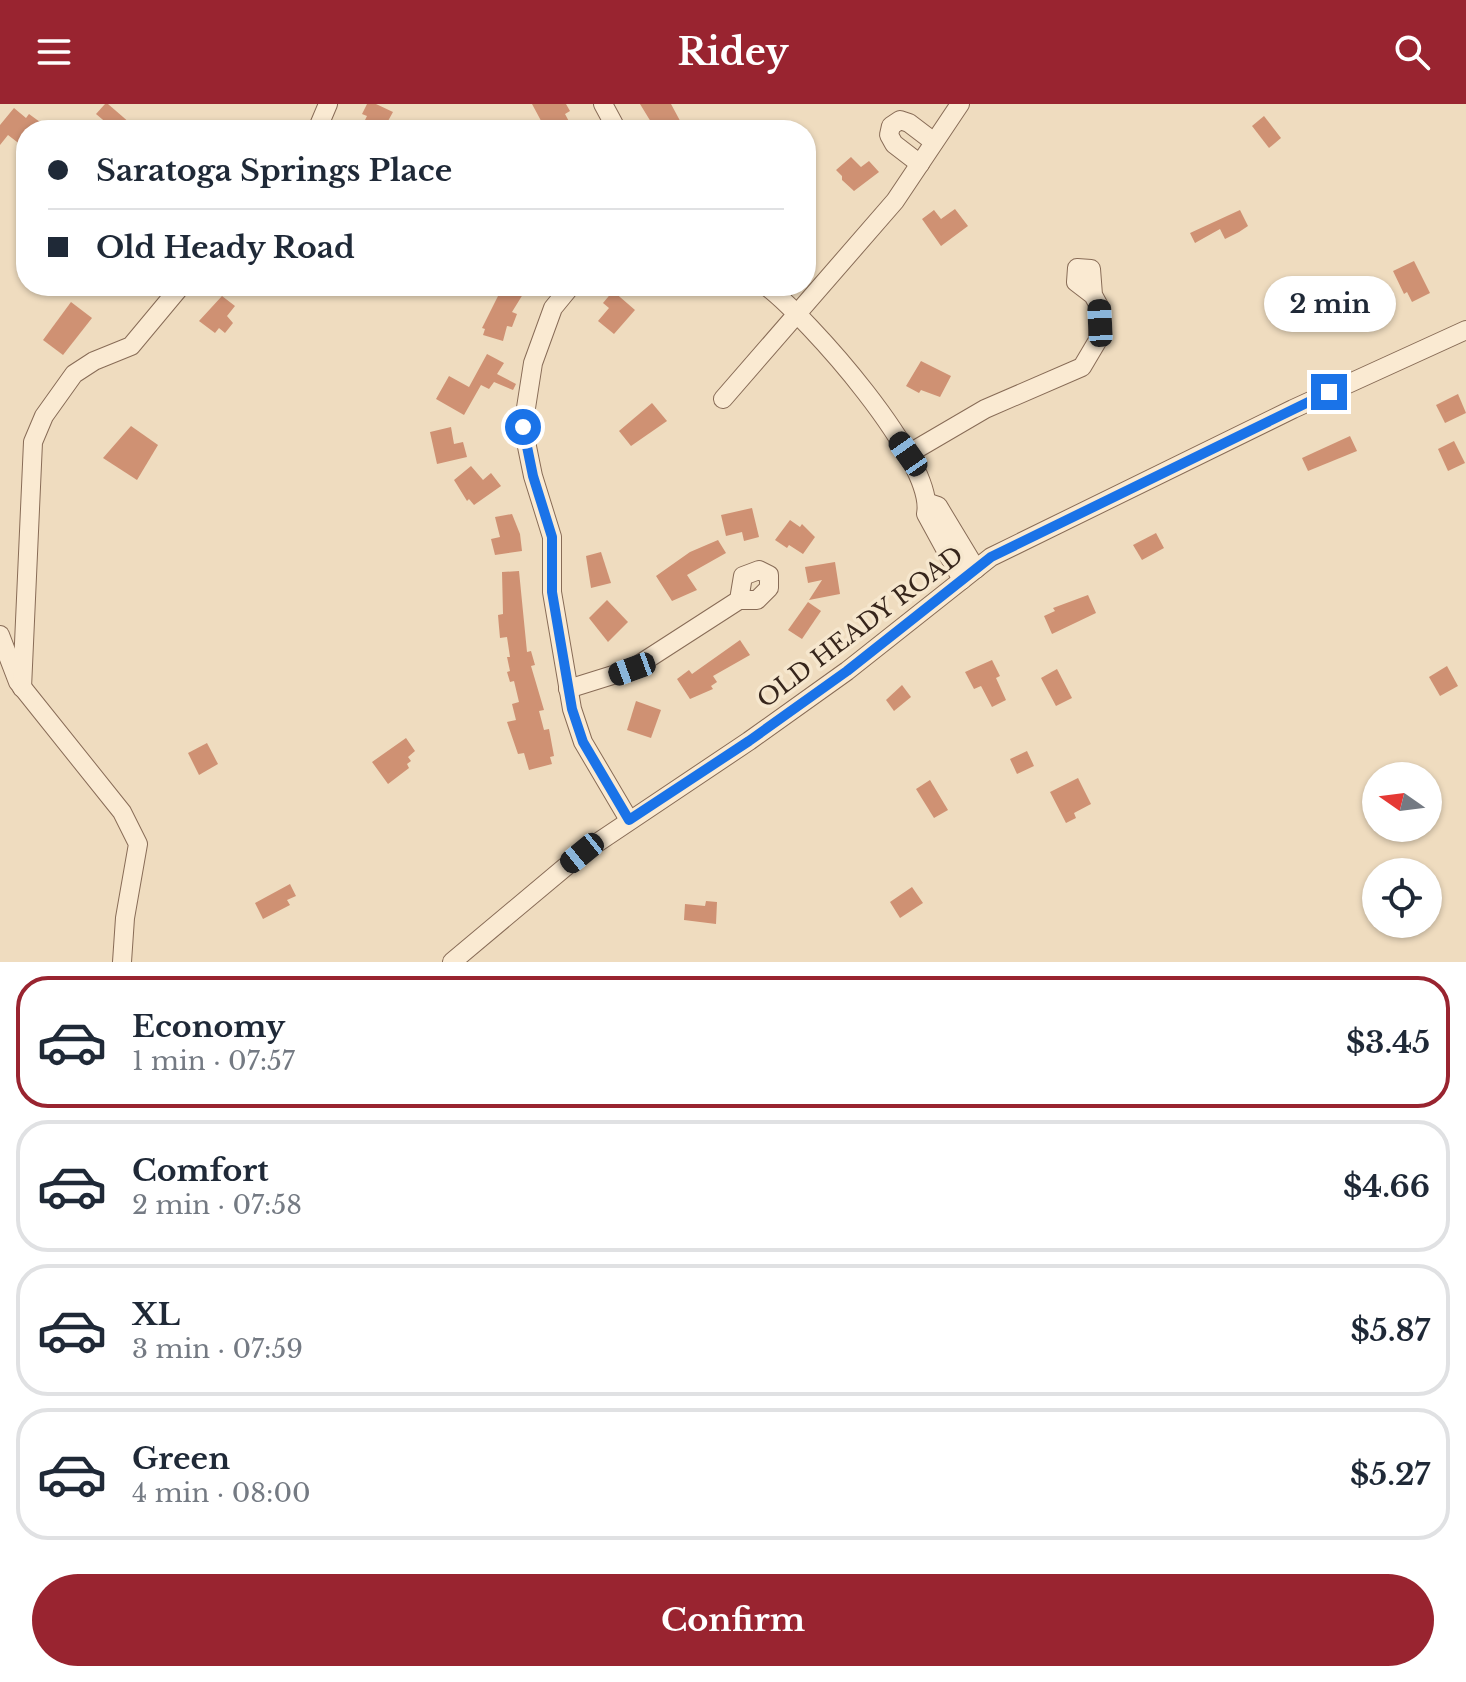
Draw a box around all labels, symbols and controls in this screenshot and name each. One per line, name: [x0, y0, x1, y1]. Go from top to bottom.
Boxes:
icon: menu: [32, 30, 76, 74]
text: Ridey: [677, 30, 789, 75]
icon: search: [1390, 30, 1434, 74]
text: Saratoga Springs Place: [96, 152, 452, 189]
text: Old Heady Road: [96, 229, 355, 266]
callout: 2 min: [1263, 276, 1395, 332]
text: 2 min: [1290, 288, 1370, 320]
car: [1087, 298, 1113, 348]
route end: [1311, 374, 1347, 410]
route start: [505, 409, 541, 445]
car: [884, 427, 932, 481]
street label: OLD HEADY ROAD: [751, 540, 969, 714]
car: [605, 650, 659, 688]
north arrow: [1362, 762, 1442, 842]
map controls: [1362, 762, 1442, 938]
car: [556, 829, 608, 877]
button: locate: [1362, 858, 1442, 938]
icon: car: [36, 1006, 108, 1078]
text: Economy: [132, 1008, 285, 1045]
text: $3.45: [1346, 1024, 1430, 1061]
text: 1 min · 07:57: [132, 1045, 295, 1077]
icon: car: [36, 1150, 108, 1222]
text: Comfort: [132, 1152, 269, 1189]
text: $4.66: [1343, 1168, 1430, 1205]
text: 2 min · 07:58: [132, 1189, 302, 1221]
icon: car: [36, 1294, 108, 1366]
text: XL: [132, 1296, 180, 1333]
text: $5.87: [1351, 1312, 1430, 1349]
text: 3 min · 07:59: [132, 1333, 303, 1365]
icon: car: [36, 1438, 108, 1510]
text: Green: [132, 1440, 230, 1477]
text: $5.27: [1350, 1456, 1430, 1493]
text: 4 min · 08:00: [132, 1477, 311, 1509]
button: Confirm: [32, 1574, 1434, 1666]

